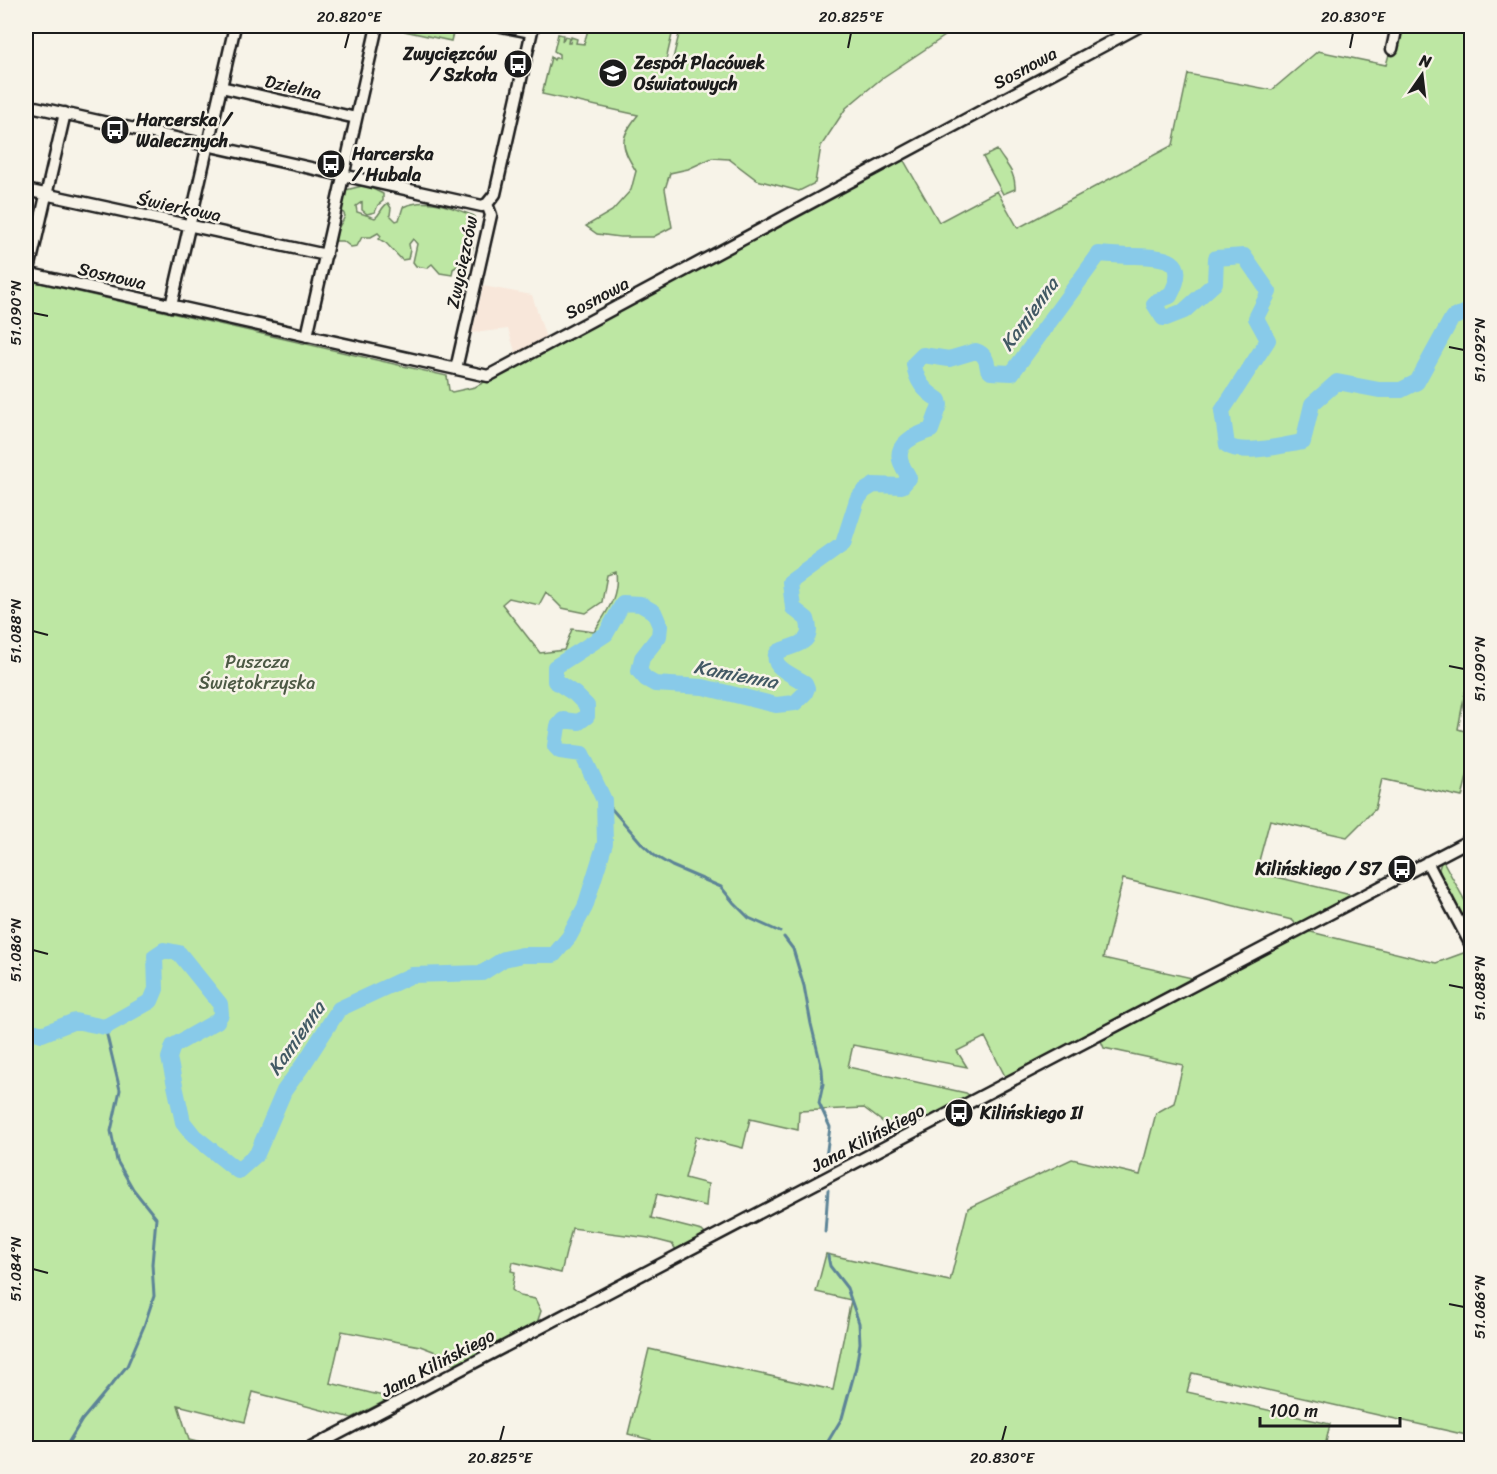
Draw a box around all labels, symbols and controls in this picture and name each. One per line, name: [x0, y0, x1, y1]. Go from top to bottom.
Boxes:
text: 20.820°E: [317, 4, 383, 30]
text: 20.825°E: [819, 4, 885, 30]
text: 20.830°E: [1321, 4, 1387, 30]
place label: Zwycięzców / Szkoła: [402, 38, 498, 91]
street label: Sosnowa: [987, 38, 1063, 98]
north arrow: [1392, 45, 1452, 105]
text: N: [1416, 45, 1435, 77]
place label: Zespół Placówek Oświatowych: [633, 47, 765, 100]
bus stop icon: Zwycięzców / Szkoła: [502, 48, 534, 80]
school or university icon: Zespół Placówek Oświatowych: [597, 57, 629, 89]
street label: Dzielna: [261, 65, 325, 109]
place label: Harcerska / Walecznych: [135, 104, 234, 157]
bus stop icon: Harcerska / Walecznych: [99, 114, 131, 146]
place label: Harcerska / Hubala: [351, 138, 435, 191]
bus stop icon: Harcerska / Hubala: [315, 148, 347, 180]
street label: Świerkowa: [134, 182, 224, 232]
street label: Zwycięzców: [437, 212, 488, 311]
street label: Sosnowa: [75, 253, 149, 299]
street label: Sosnowa: [559, 268, 635, 328]
water label: Kamienna: [990, 268, 1070, 359]
text: 51.090°N: [3, 280, 29, 346]
text: 51.092°N: [1467, 317, 1493, 382]
text: 51.088°N: [3, 598, 29, 663]
text: 51.090°N: [1467, 636, 1493, 702]
park label: Puszcza Świętokrzyska: [199, 646, 315, 699]
water label: Kamienna: [691, 649, 783, 700]
place label: Kilińskiego / S7: [1254, 853, 1383, 885]
bus stop icon: Kilińskiego / S7: [1386, 853, 1418, 885]
text: 51.086°N: [3, 917, 29, 982]
text: 51.088°N: [1467, 955, 1493, 1020]
water label: Kamienna: [258, 992, 336, 1083]
street label: Jana Kilińskiego: [804, 1094, 931, 1182]
bus stop icon: Kilińskiego II: [943, 1097, 975, 1129]
place label: Kilińskiego II: [979, 1097, 1084, 1129]
text: 51.084°N: [3, 1236, 29, 1301]
text: 51.086°N: [1467, 1274, 1493, 1339]
street label: Jana Kilińskiego: [374, 1319, 501, 1407]
scale bar: [1260, 1390, 1400, 1428]
text: 100 m: [1269, 1395, 1318, 1427]
text: 20.825°E: [468, 1445, 534, 1471]
text: 20.830°E: [970, 1445, 1036, 1471]

